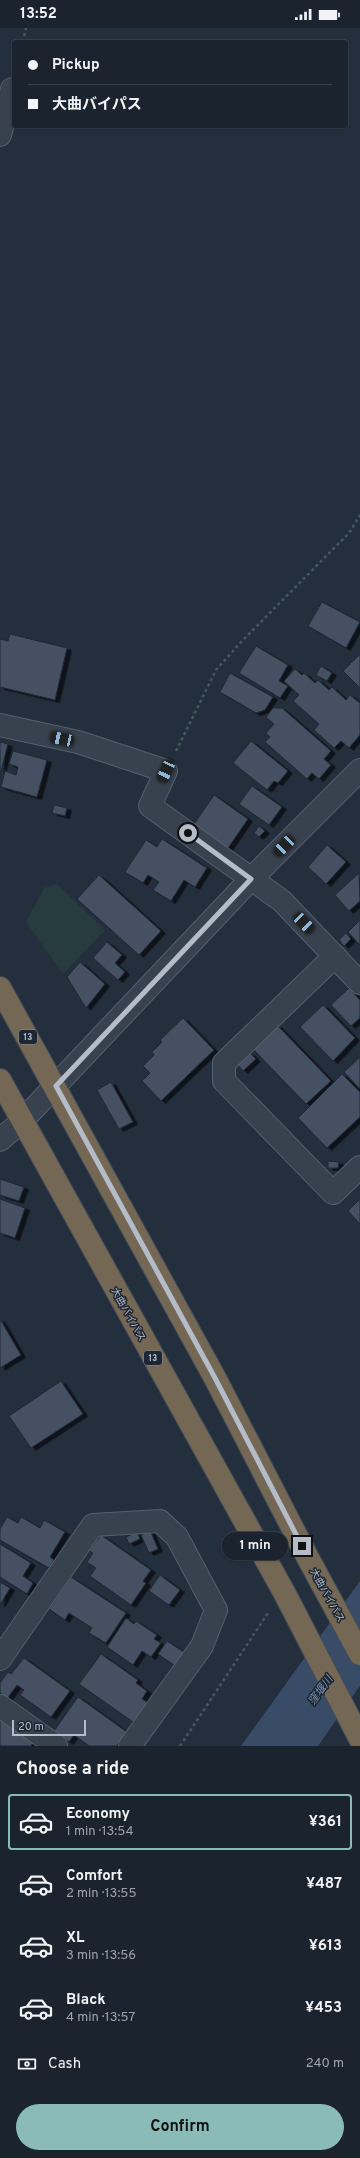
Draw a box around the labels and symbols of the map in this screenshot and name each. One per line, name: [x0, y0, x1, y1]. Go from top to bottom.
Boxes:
car: [49, 731, 75, 747]
car: [155, 758, 177, 784]
route start: [179, 824, 197, 842]
car: [271, 833, 297, 859]
car: [291, 910, 317, 936]
road number: 13: [19, 1030, 37, 1044]
street label: 大曲バイパス: [108, 1285, 148, 1344]
road number: 13: [144, 1351, 162, 1365]
callout: 1 min: [222, 1532, 288, 1560]
route end: [293, 1537, 311, 1555]
street label: 大曲バイパス: [307, 1566, 347, 1625]
water label: 窪堰川: [305, 1672, 337, 1708]
scale bar: [12, 1718, 86, 1737]

